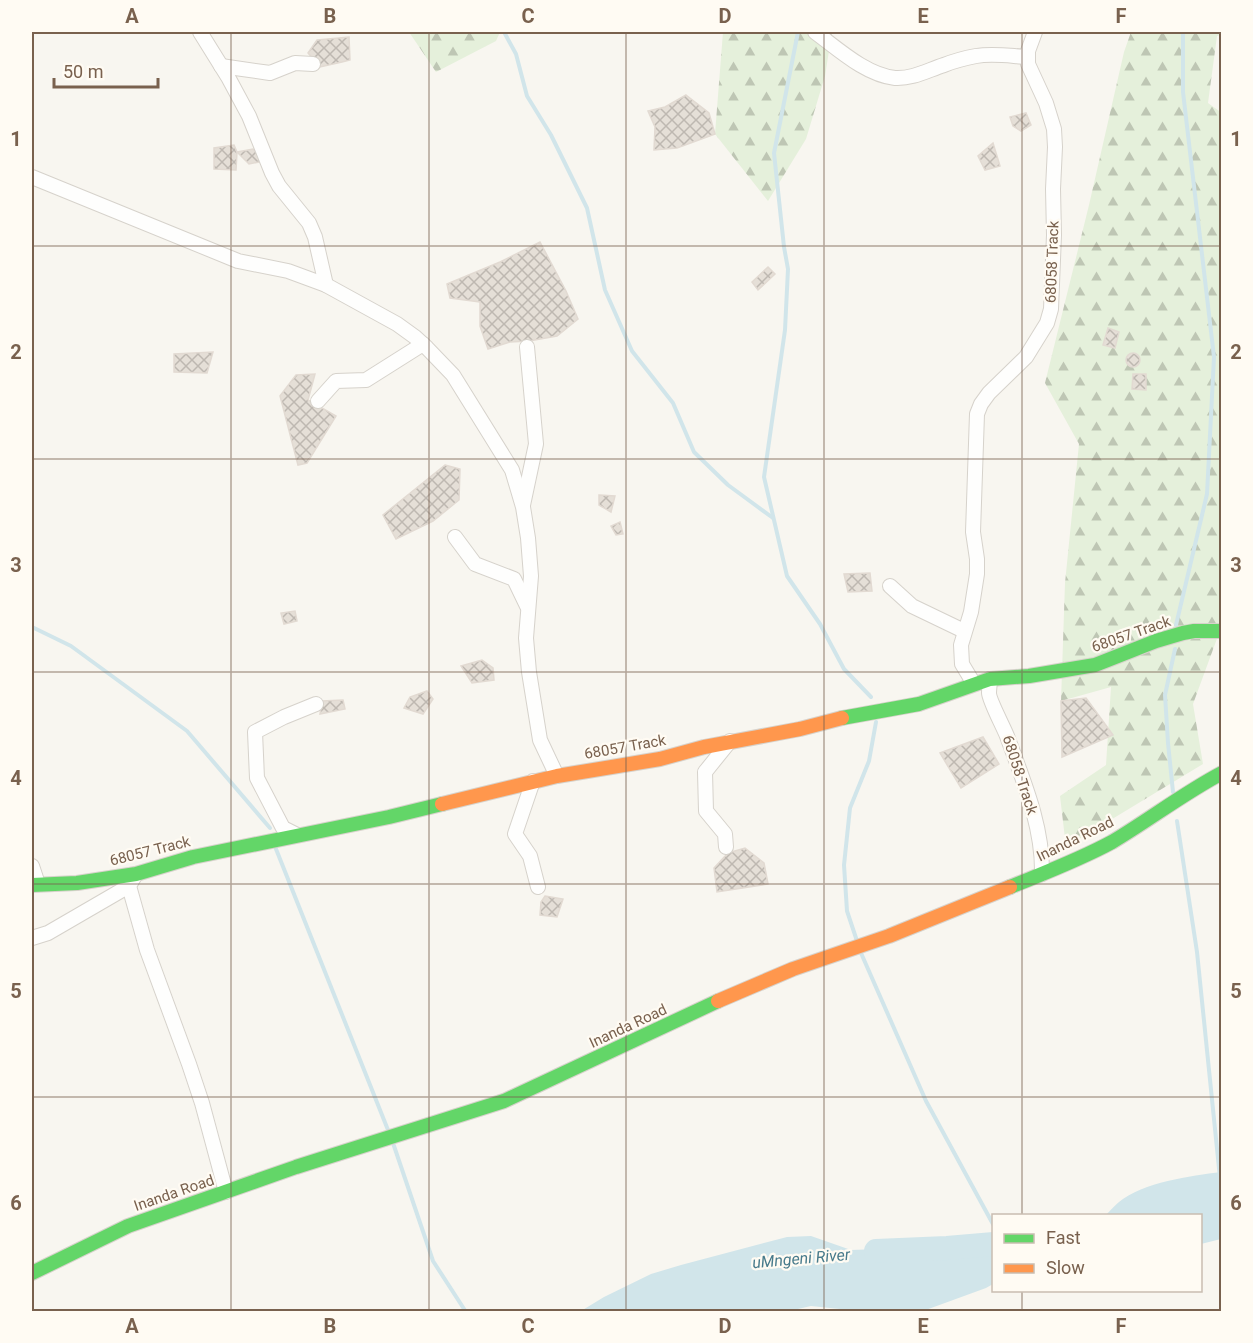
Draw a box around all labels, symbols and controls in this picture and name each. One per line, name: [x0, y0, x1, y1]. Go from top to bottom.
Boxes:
text: A: [125, 4, 139, 28]
text: B: [324, 4, 336, 28]
text: C: [521, 4, 535, 28]
text: D: [719, 4, 732, 28]
text: E: [917, 4, 929, 28]
text: F: [1116, 4, 1127, 28]
scale bar: [54, 51, 158, 89]
text: 50 m: [63, 61, 103, 82]
text: 1: [10, 127, 22, 151]
text: 1: [1230, 127, 1242, 151]
street label: 68058 Track: [1042, 220, 1062, 303]
text: 2: [10, 340, 22, 364]
text: 2: [1230, 340, 1242, 364]
text: 3: [10, 553, 22, 577]
text: 3: [1230, 553, 1242, 577]
street label: 68057 Track: [1089, 612, 1173, 656]
street label: 68057 Track: [583, 731, 668, 763]
street label: 68058 Track: [999, 733, 1041, 817]
text: 4: [10, 766, 22, 790]
text: 4: [1230, 766, 1242, 790]
street label: Inanda Road: [1034, 813, 1116, 865]
street label: 68057 Track: [108, 832, 193, 870]
text: 5: [10, 979, 22, 1003]
text: 5: [1230, 979, 1242, 1003]
street label: Inanda Road: [586, 1000, 670, 1052]
street label: Inanda Road: [132, 1171, 216, 1215]
text: 6: [10, 1191, 22, 1215]
text: 6: [1230, 1191, 1242, 1215]
legend: [992, 1214, 1202, 1292]
text: Fast: [1046, 1227, 1081, 1248]
water label: uMngeni River: [751, 1245, 851, 1272]
text: Slow: [1046, 1257, 1085, 1278]
text: A: [125, 1314, 139, 1338]
text: B: [324, 1314, 336, 1338]
text: C: [521, 1314, 535, 1338]
text: D: [719, 1314, 732, 1338]
text: E: [917, 1314, 929, 1338]
text: F: [1116, 1314, 1127, 1338]

